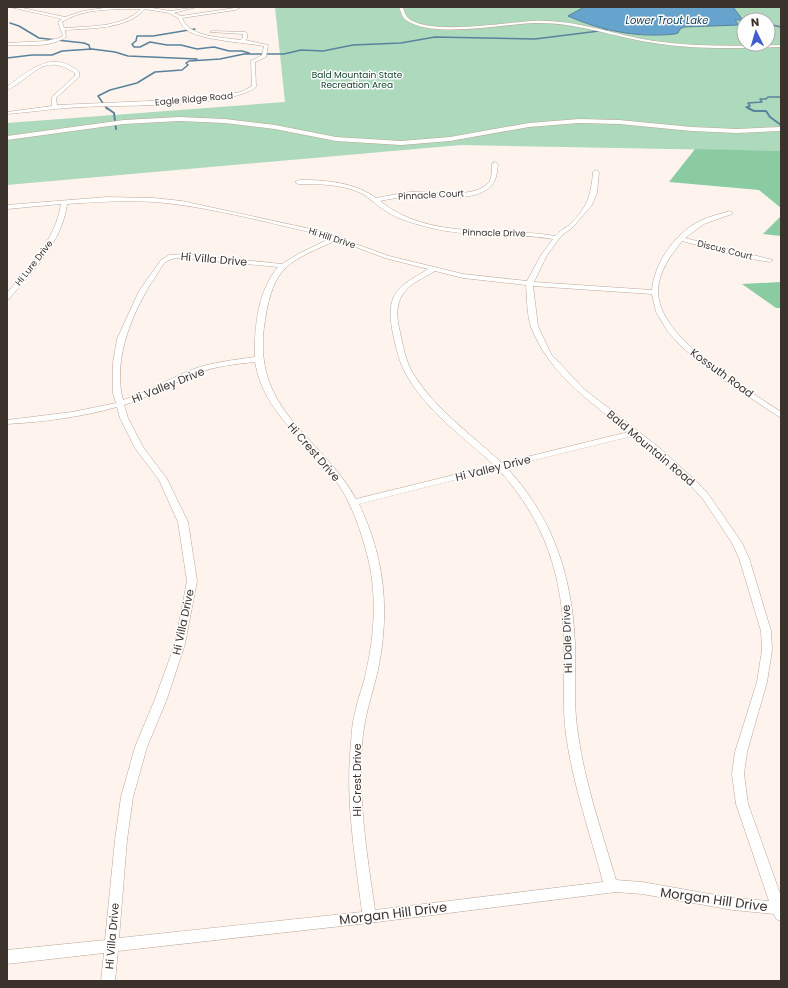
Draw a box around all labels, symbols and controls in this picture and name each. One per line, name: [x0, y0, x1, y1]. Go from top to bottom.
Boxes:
north arrow: [736, 12, 776, 52]
water label: Lower Trout Lake: [626, 13, 708, 28]
text: N: [750, 14, 760, 30]
park label: Bald Mountain State Recreation Area: [312, 69, 403, 91]
street label: Eagle Ridge Road: [155, 90, 233, 108]
street label: Pinnacle Court: [398, 187, 464, 203]
street label: Hi Hill Drive: [307, 225, 357, 251]
street label: Pinnacle Drive: [462, 226, 526, 240]
street label: Discus Court: [696, 237, 754, 263]
street label: Hi Lure Drive: [13, 238, 56, 288]
street label: Hi Villa Drive: [180, 248, 248, 270]
street label: Kossuth Road: [687, 345, 757, 401]
street label: Hi Valley Drive: [129, 363, 207, 407]
street label: Bald Mountain Road: [604, 406, 698, 490]
street label: Hi Crest Drive: [284, 419, 344, 485]
street label: Hi Valley Drive: [454, 451, 532, 485]
street label: Hi Villa Drive: [168, 588, 198, 656]
street label: Hi Dale Drive: [558, 604, 576, 674]
street label: Hi Crest Drive: [349, 743, 365, 816]
street label: Morgan Hill Drive: [659, 883, 769, 916]
street label: Morgan Hill Drive: [338, 897, 448, 930]
street label: Hi Villa Drive: [101, 902, 123, 970]

